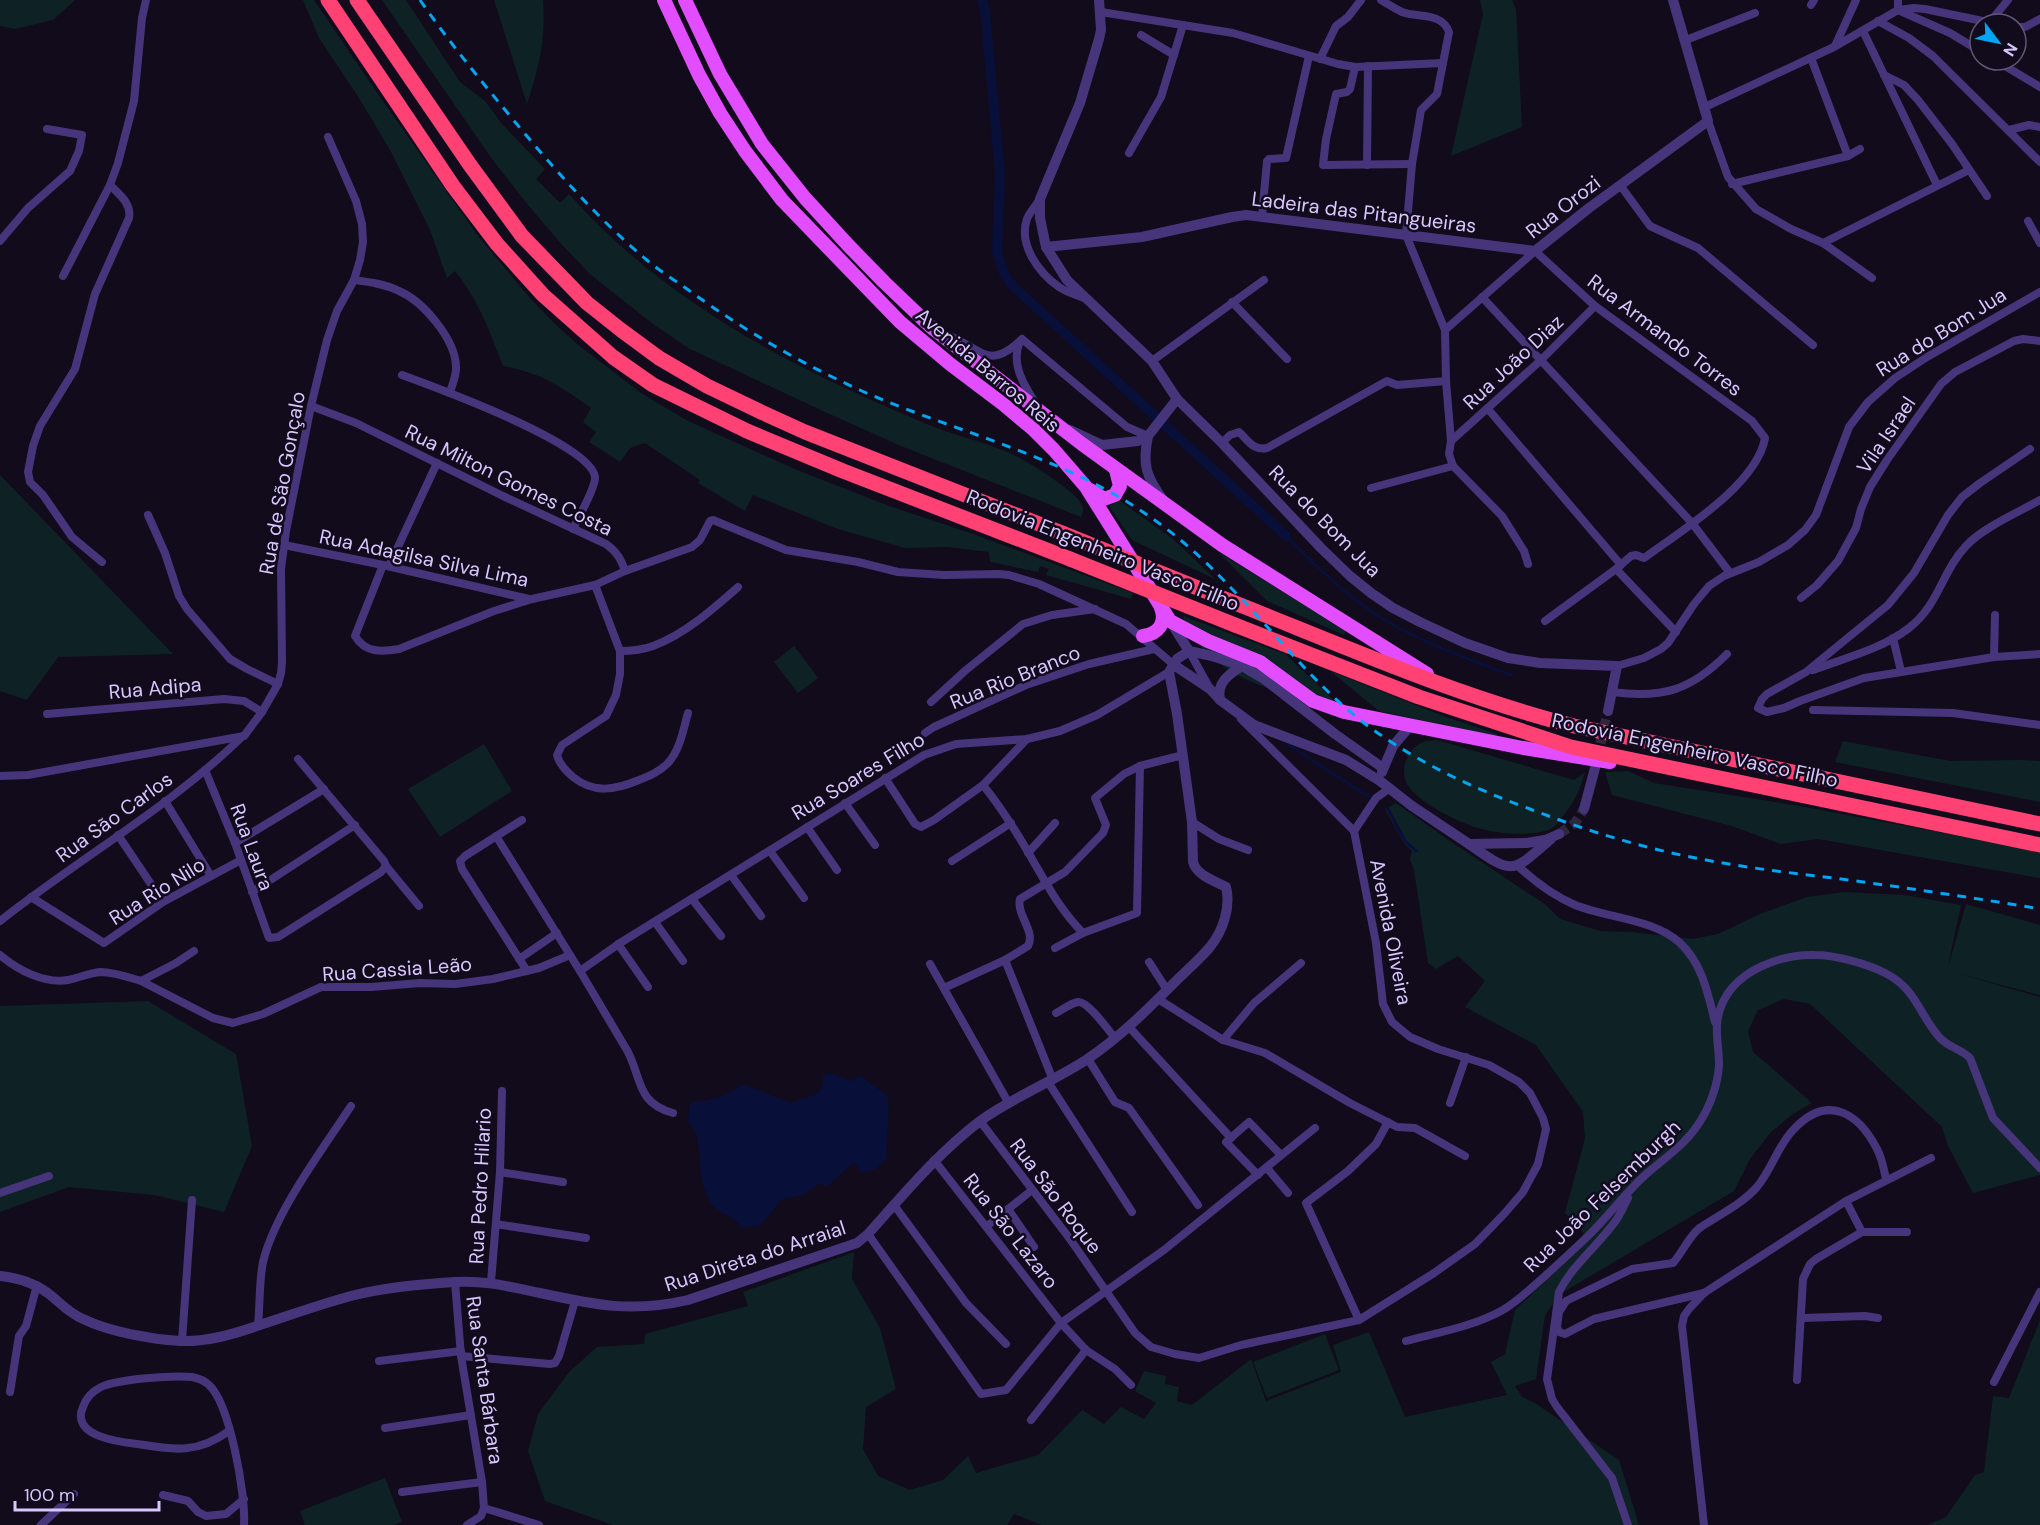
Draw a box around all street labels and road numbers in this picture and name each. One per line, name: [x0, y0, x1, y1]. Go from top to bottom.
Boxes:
street label: Rua Orozi: [1520, 170, 1606, 244]
street label: Ladeira das Pitangueiras: [1250, 185, 1478, 239]
street label: Rua Armando Torres: [1582, 268, 1748, 402]
street label: Rua do Bom Jua: [1871, 282, 2011, 382]
street label: Avenida Barros Reis: [910, 302, 1066, 438]
street label: Rua João Diaz: [1457, 309, 1569, 415]
street label: Rua de São Gonçalo: [253, 389, 311, 577]
street label: Vila Israel: [1851, 391, 1921, 479]
street label: Rua Milton Gomes Costa: [401, 418, 617, 542]
street label: Rua do Bom Jua: [1263, 459, 1387, 583]
street label: Rodovia Engenheiro Vasco Filho: [963, 483, 1243, 617]
street label: Rua Adagilsa Silva Lima: [317, 523, 531, 593]
street label: Rua Rio Branco: [946, 639, 1084, 715]
street label: Rua Adipa: [108, 671, 202, 705]
street label: Rodovia Engenheiro Vasco Filho: [1550, 707, 1840, 793]
street label: Rua Soares Filho: [787, 726, 929, 826]
street label: Rua São Carlos: [50, 766, 178, 868]
street label: Rua Laura: [224, 800, 280, 894]
street label: Rua Rio Nilo: [104, 851, 210, 931]
street label: Avenida Oliveira: [1364, 857, 1418, 1007]
street label: Rua Cassia Leão: [321, 951, 473, 987]
street label: Rua Pedro Hilario: [463, 1107, 497, 1265]
street label: Rua João Felsemburgh: [1518, 1114, 1686, 1278]
street label: Rua São Roque: [1004, 1133, 1108, 1259]
street label: Rua São Lazaro: [958, 1168, 1064, 1294]
street label: Rua Direta do Arraial: [661, 1214, 849, 1298]
street label: Rua Santa Bárbara: [460, 1294, 510, 1466]

